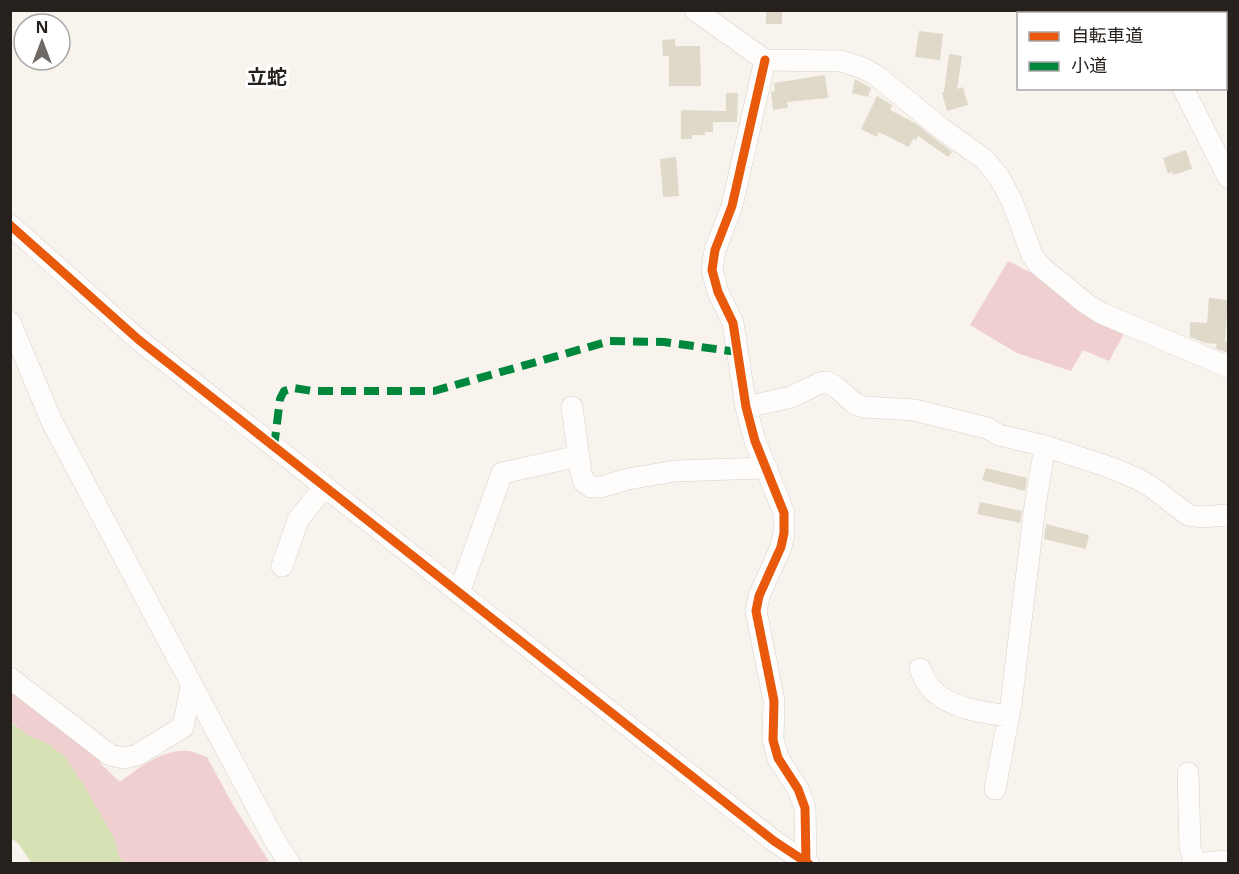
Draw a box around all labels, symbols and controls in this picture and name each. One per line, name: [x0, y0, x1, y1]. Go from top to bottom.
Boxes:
north arrow: [12, 12, 72, 72]
legend: [1017, 12, 1227, 90]
text: N: [35, 16, 49, 38]
text: 自転車道: [1071, 23, 1143, 47]
text: 小道: [1071, 53, 1107, 77]
district label: 立蛇: [247, 63, 287, 90]

